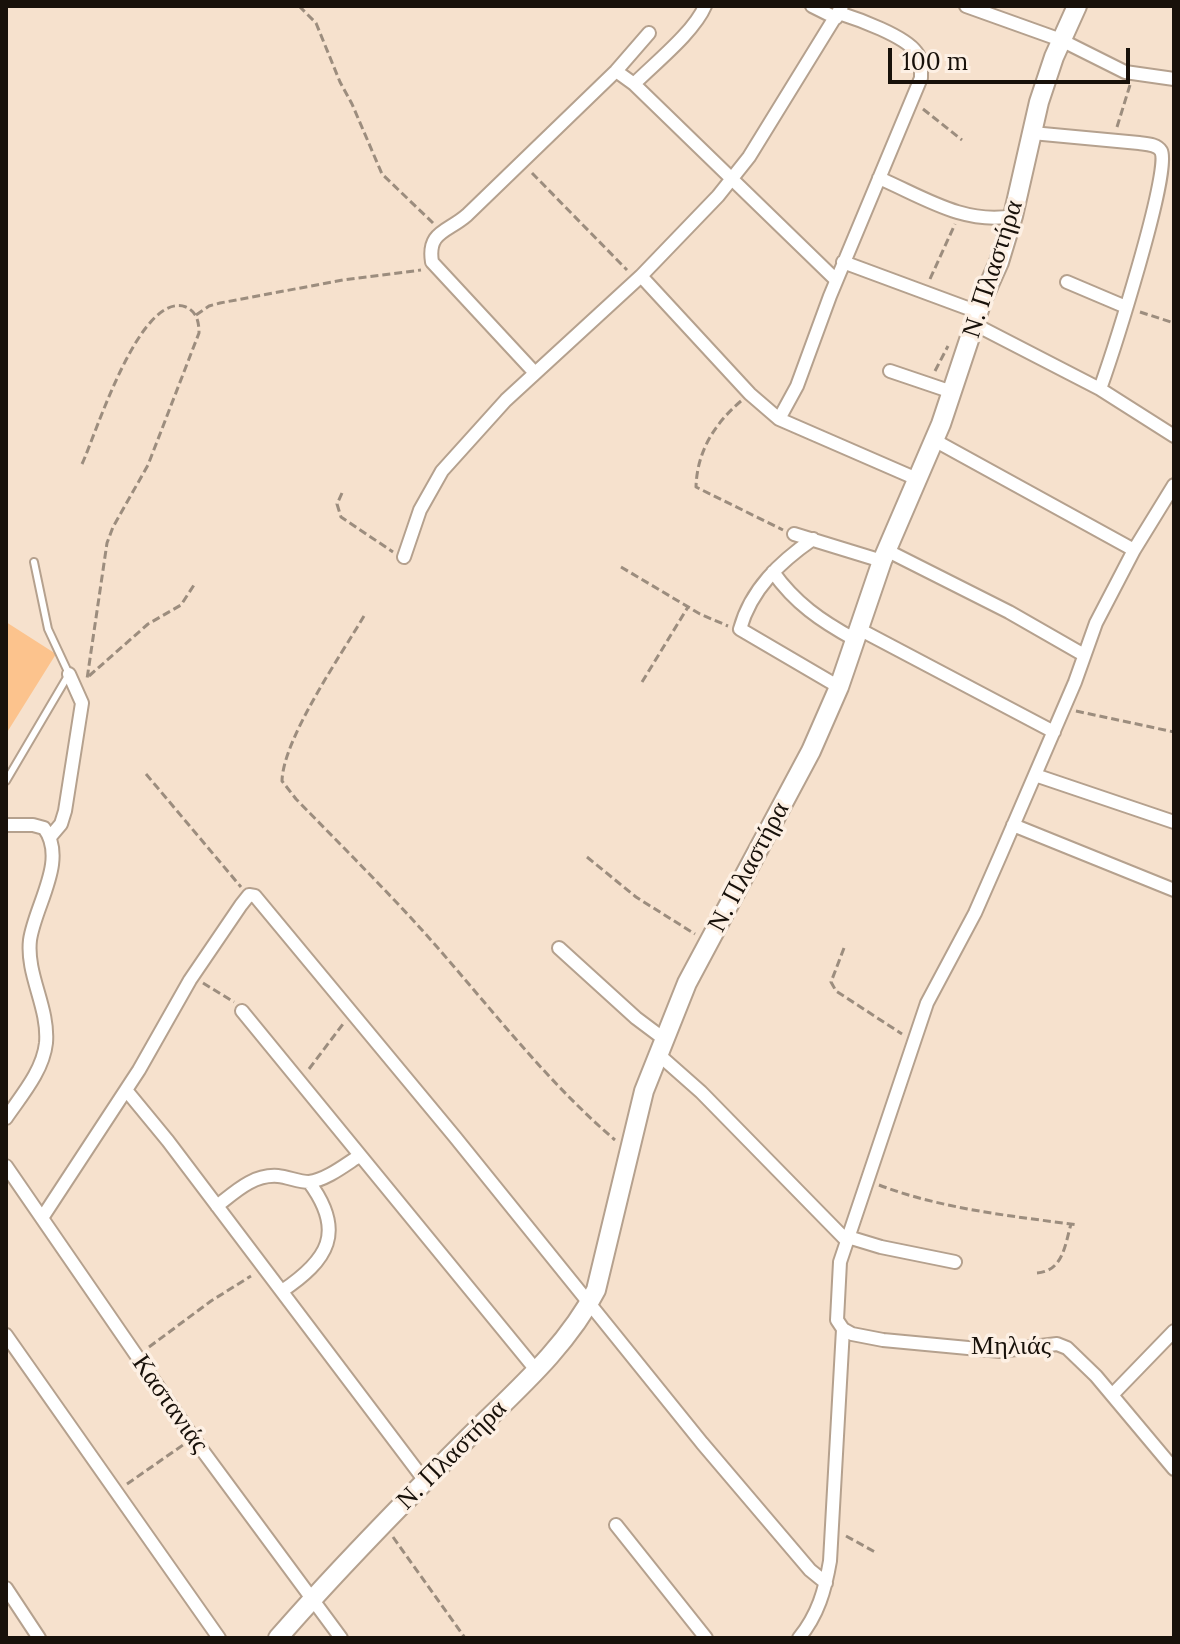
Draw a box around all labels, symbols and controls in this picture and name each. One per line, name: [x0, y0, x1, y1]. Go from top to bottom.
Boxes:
scale bar: [892, 32, 1134, 82]
text: 100 m: [902, 46, 968, 77]
street label: Ν. Πλαστήρα: [956, 196, 1030, 342]
street label: Ν. Πλαστήρα: [702, 797, 796, 937]
street label: Μηλιάς: [971, 1331, 1051, 1363]
street label: Καστανιάς: [125, 1349, 215, 1459]
street label: Ν. Πλαστήρα: [391, 1394, 513, 1516]

